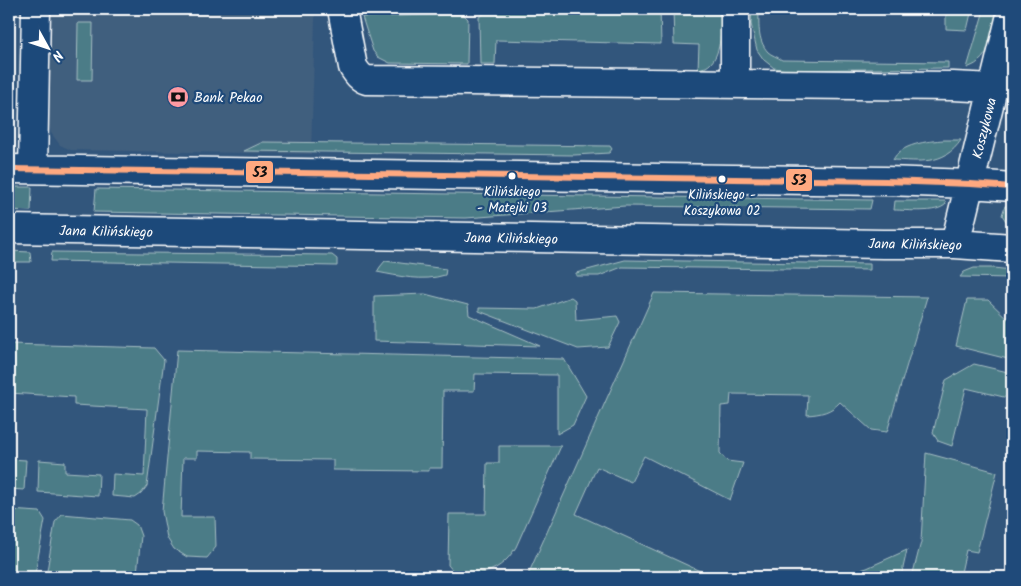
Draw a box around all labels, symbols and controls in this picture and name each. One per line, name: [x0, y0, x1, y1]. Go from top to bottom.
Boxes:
north arrow: [22, 22, 72, 72]
text: N: [46, 45, 68, 66]
bank icon: Bank Pekao: [166, 85, 190, 109]
place label: Bank Pekao: [194, 87, 263, 109]
street label: Koszykowa: [967, 95, 1003, 161]
line badge: 53: [245, 160, 274, 184]
text: 53: [252, 162, 268, 184]
line badge: 53: [785, 168, 813, 192]
text: 53: [791, 170, 807, 192]
marker: Kilińskiego - Matejki 03: [507, 171, 517, 181]
marker: Kilińskiego - Koszykowa 02: [717, 174, 727, 184]
place label: Kilińskiego - Matejki 03: [477, 182, 547, 219]
place label: Kilińskiego - Koszykowa 02: [683, 185, 761, 222]
street label: Jana Kilińskiego: [59, 220, 153, 244]
street label: Jana Kilińskiego: [464, 227, 558, 251]
street label: Jana Kilińskiego: [868, 233, 962, 257]

